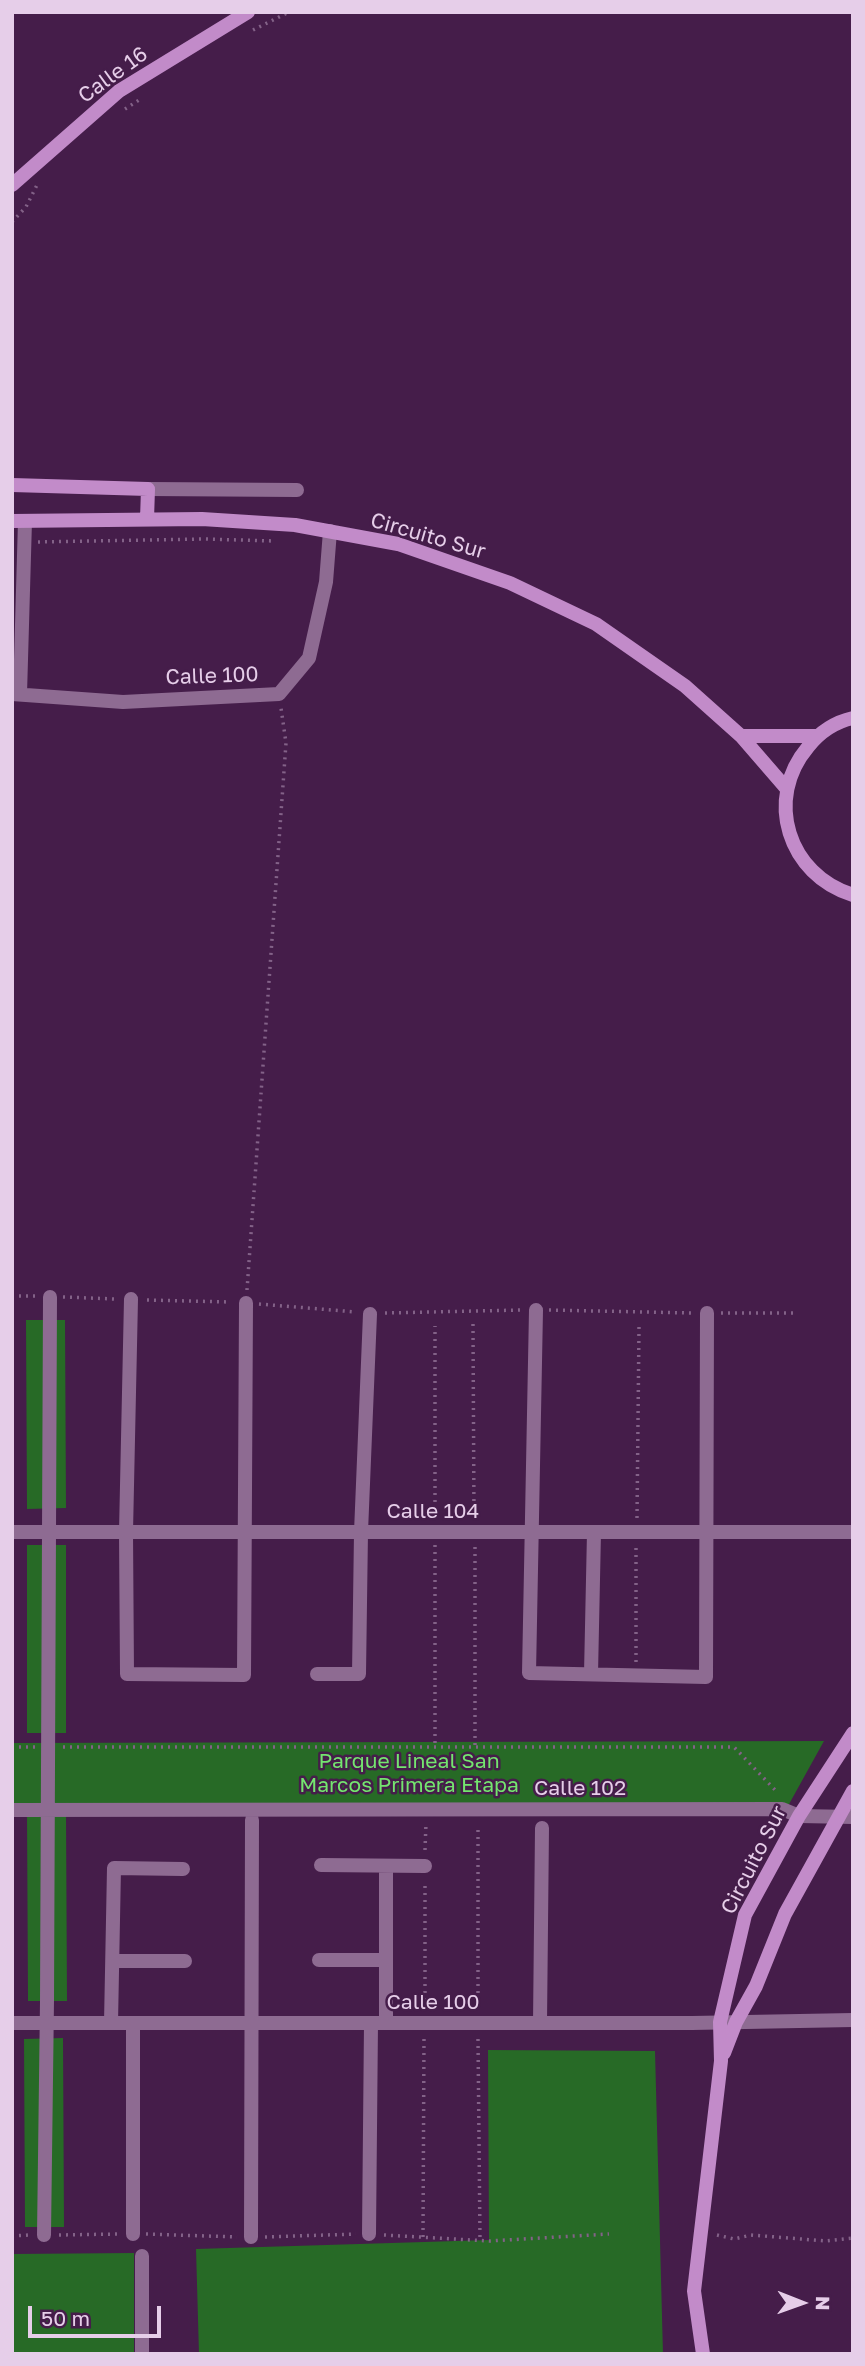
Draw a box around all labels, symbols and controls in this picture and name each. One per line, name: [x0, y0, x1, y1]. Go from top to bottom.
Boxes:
street label: Calle 16: [73, 41, 153, 109]
street label: Circuito Sur: [368, 508, 488, 564]
street label: Calle 100: [165, 662, 259, 690]
street label: Calle 104: [387, 1498, 479, 1524]
park label: Parque Lineal San Marcos Primera Etapa: [299, 1748, 519, 1798]
street label: Calle 102: [534, 1775, 626, 1801]
street label: Circuito Sur: [716, 1802, 792, 1918]
street label: Calle 100: [386, 1989, 480, 2015]
north arrow: [767, 2268, 837, 2338]
scale bar: [32, 2292, 164, 2336]
text: N: [812, 2296, 835, 2311]
text: 50 m: [41, 2305, 90, 2331]

